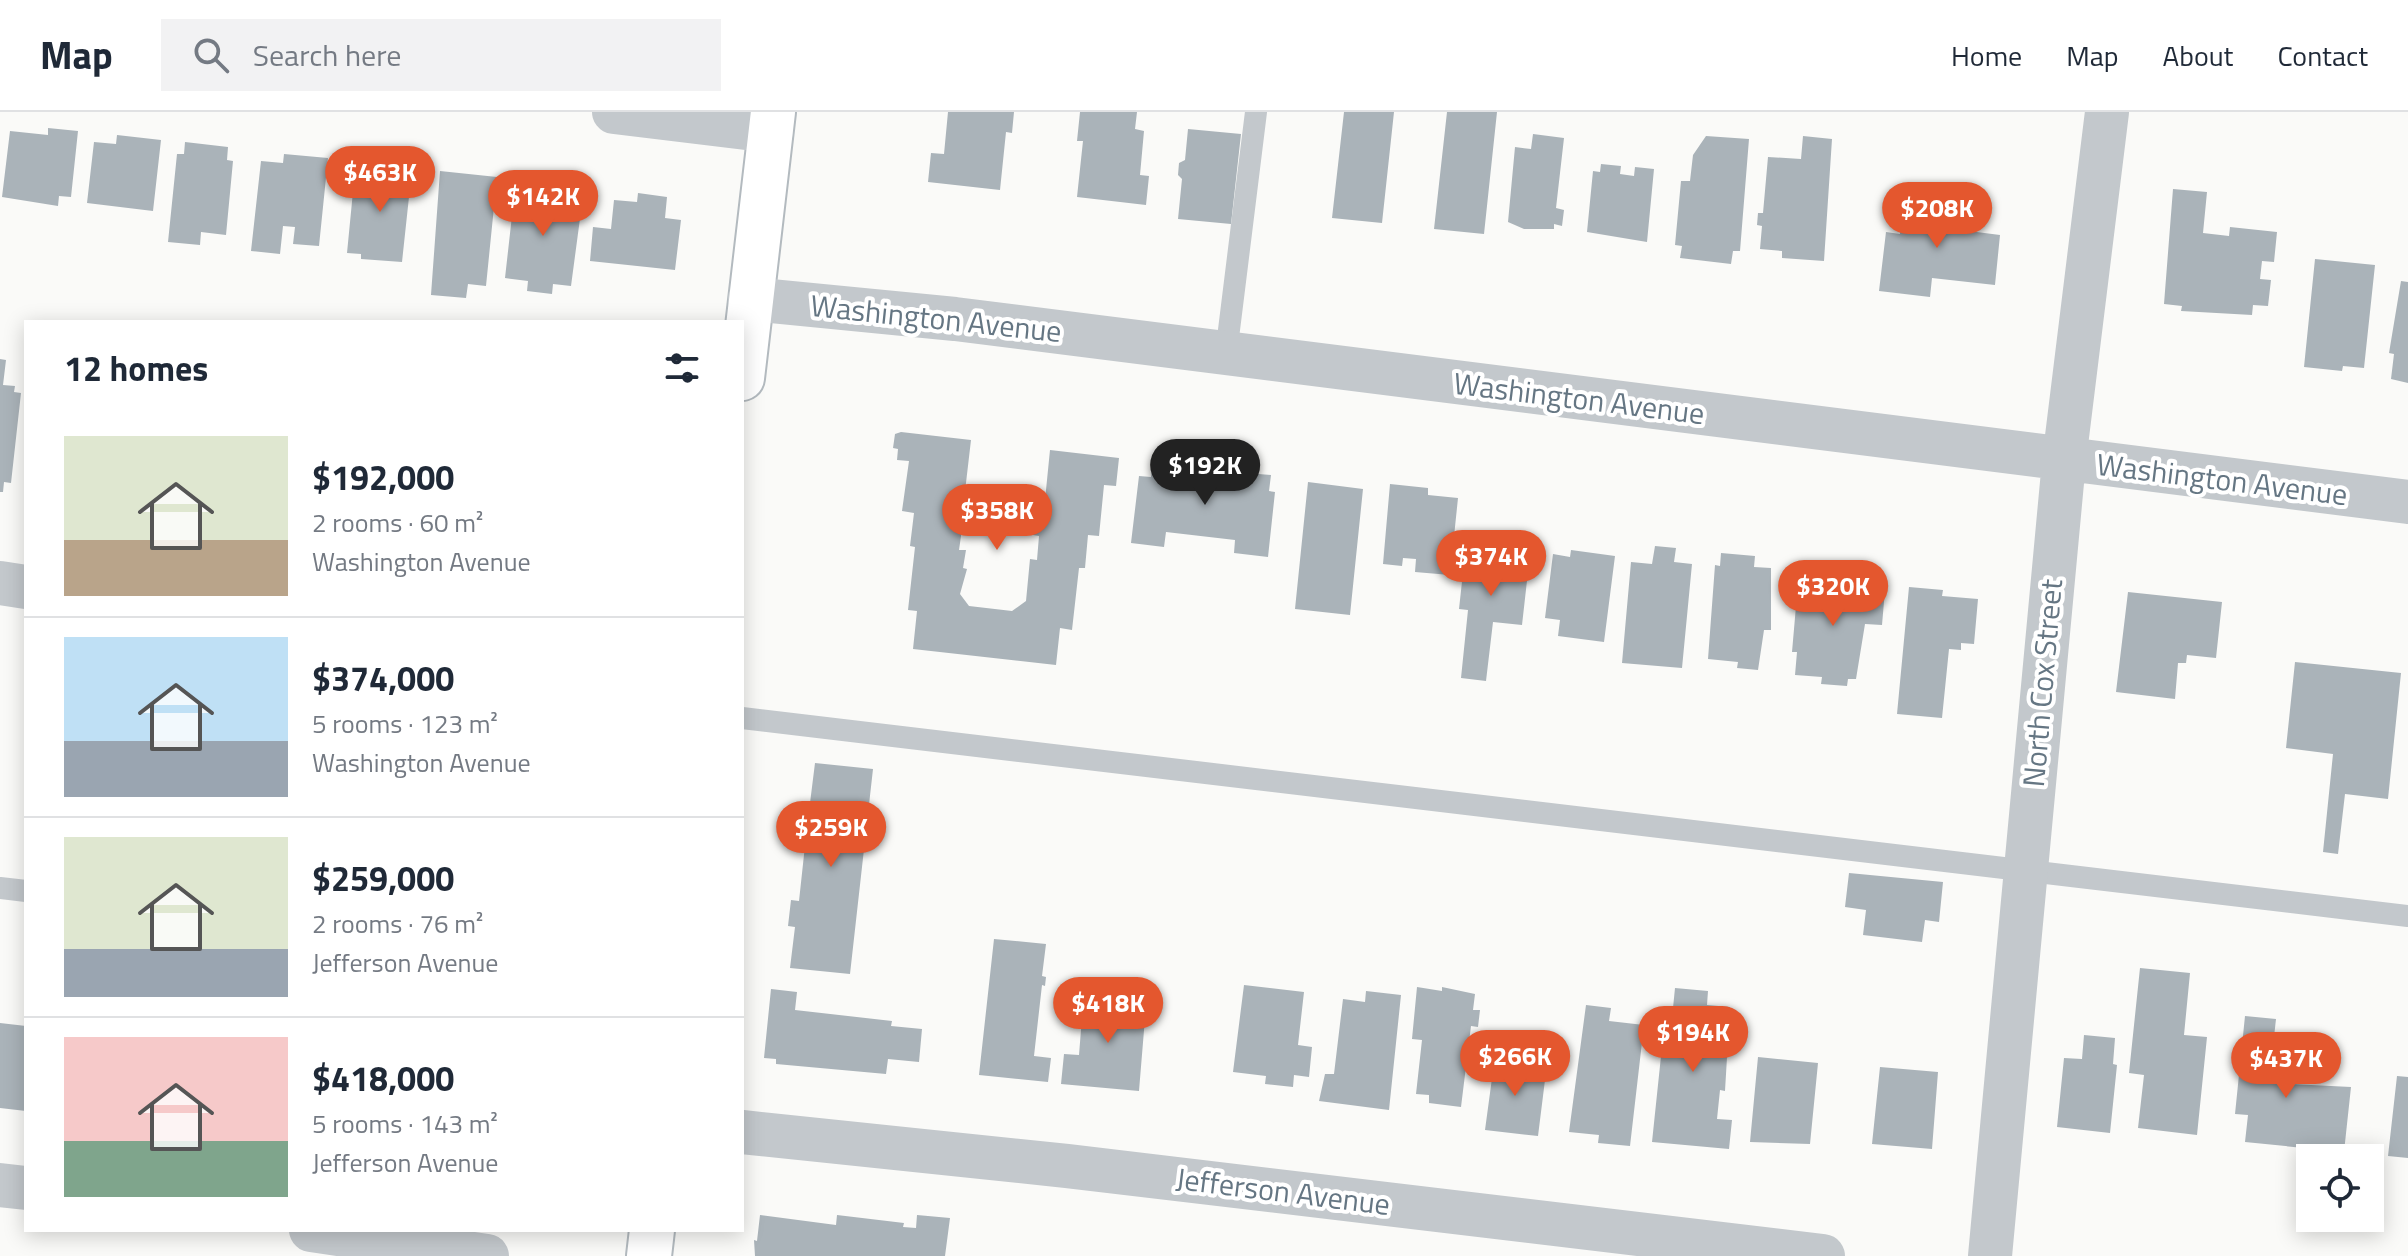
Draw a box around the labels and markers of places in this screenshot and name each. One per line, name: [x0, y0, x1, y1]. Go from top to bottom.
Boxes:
pin: $463K: [324, 146, 436, 214]
pin: $142K: [487, 170, 599, 238]
pin: $208K: [1881, 182, 1993, 250]
pin: $192K: [1149, 439, 1261, 507]
pin: $358K: [941, 484, 1053, 552]
pin: $374K: [1435, 530, 1547, 598]
pin: $320K: [1777, 560, 1889, 628]
pin: $259K: [775, 801, 887, 869]
pin: $418K: [1052, 977, 1164, 1045]
pin: $194K: [1637, 1006, 1749, 1074]
pin: $266K: [1459, 1030, 1571, 1098]
pin: $437K: [2230, 1032, 2342, 1100]

